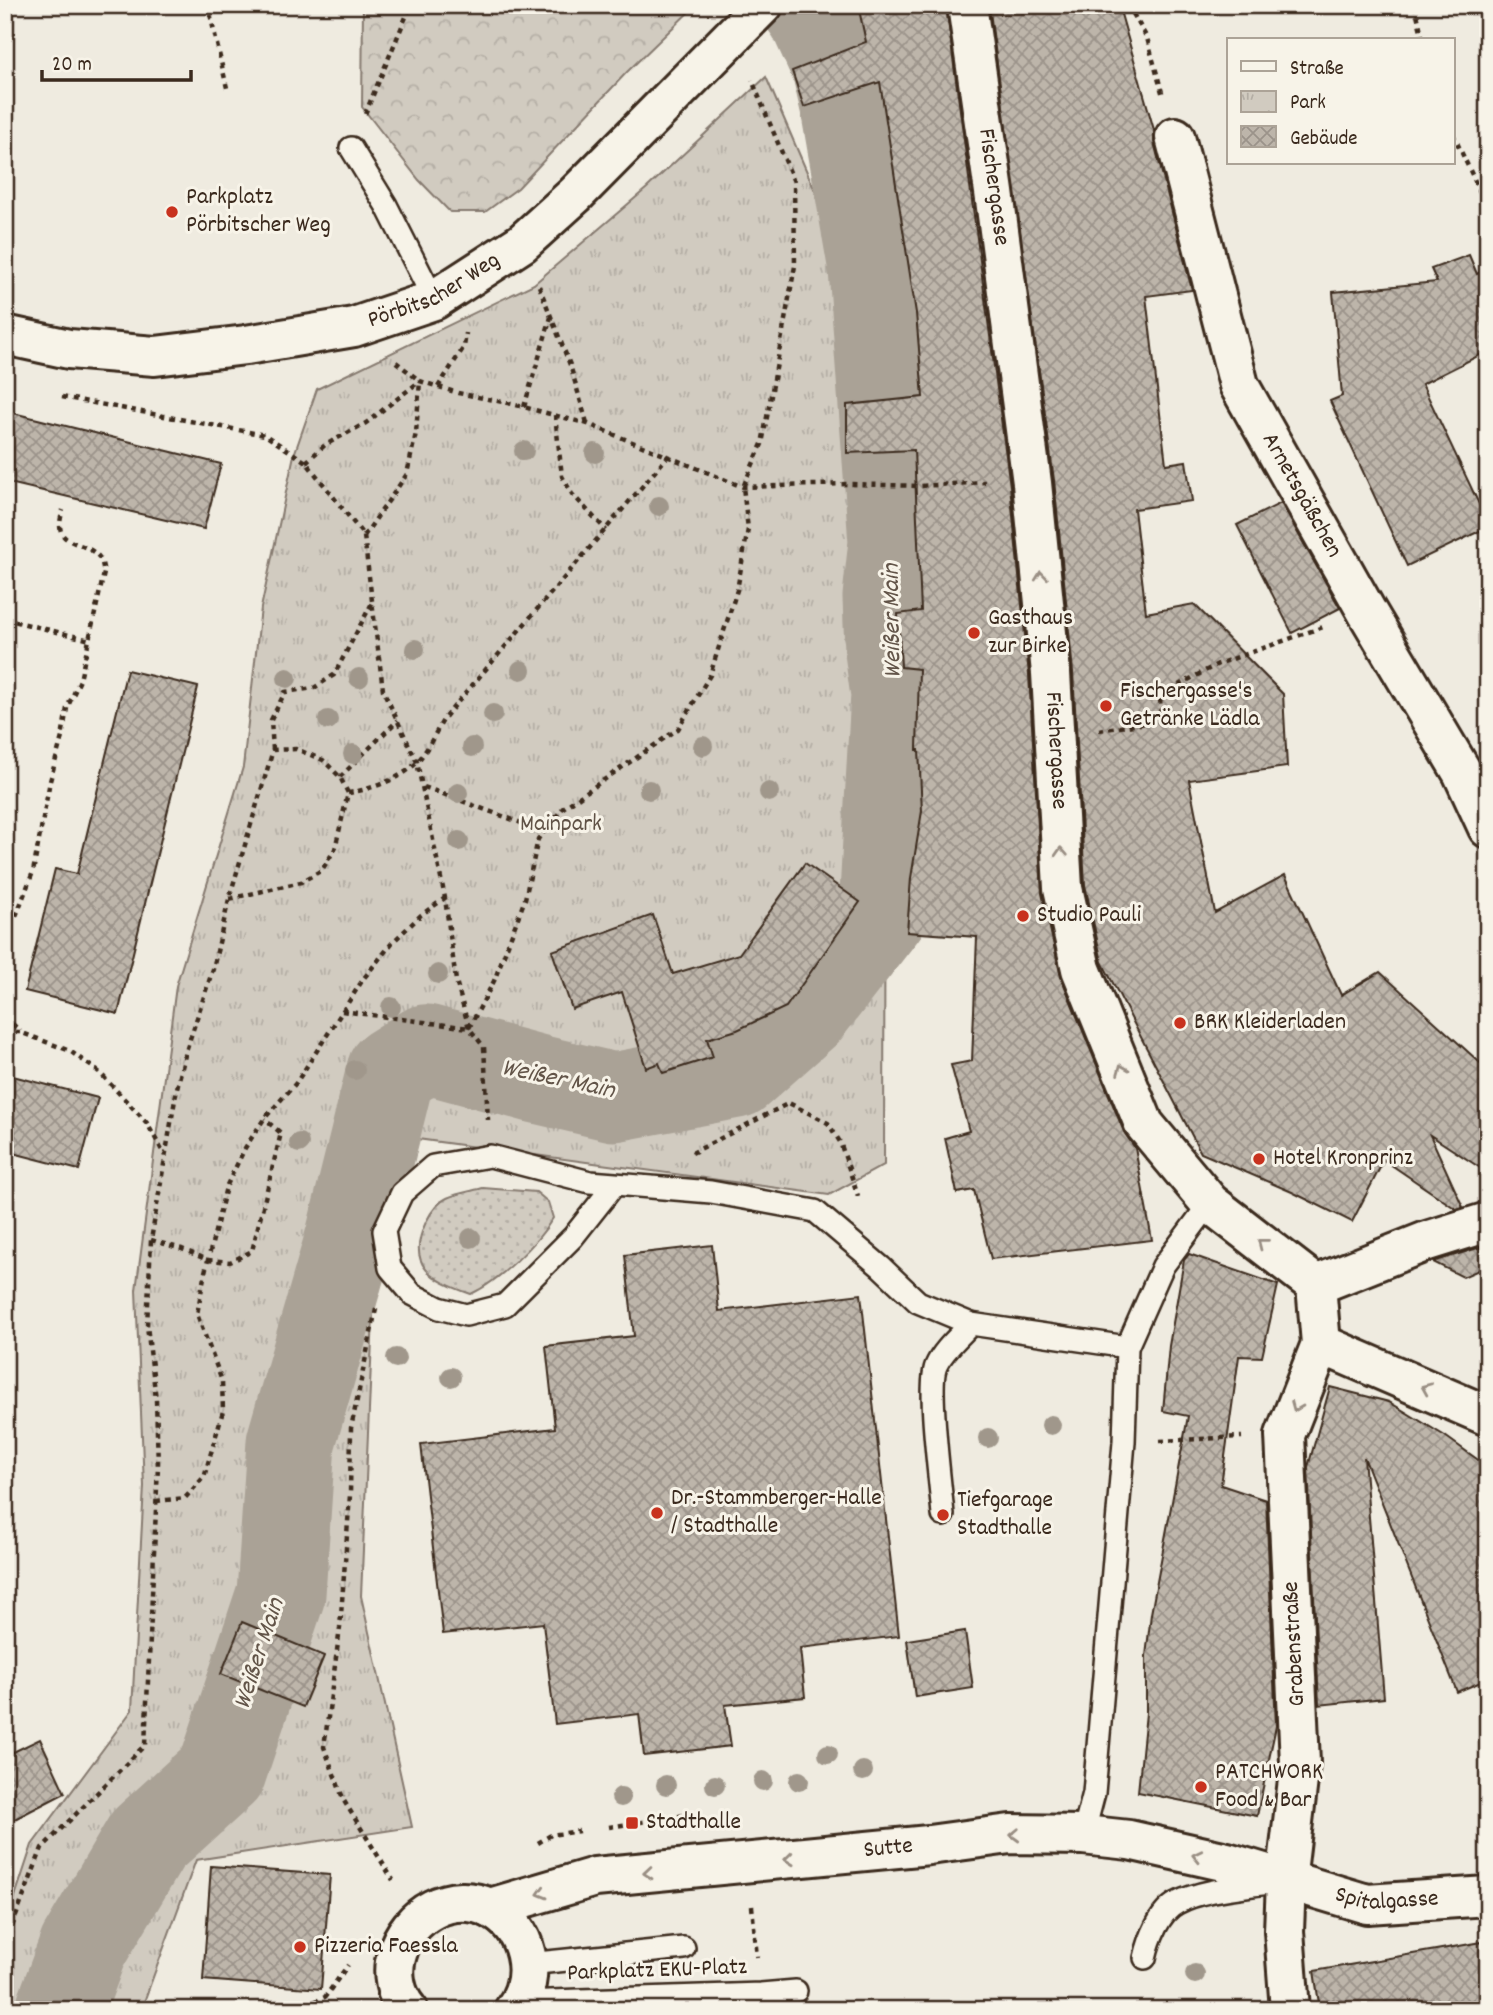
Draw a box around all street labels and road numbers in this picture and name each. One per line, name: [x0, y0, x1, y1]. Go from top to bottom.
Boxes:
street label: Fischergasse: [968, 126, 1018, 248]
street label: Pörbitscher Weg: [363, 244, 507, 338]
street label: Arnetsgäßchen: [1252, 427, 1350, 564]
street label: Fischergasse: [1035, 691, 1076, 810]
street label: Grabenstraße: [1275, 1580, 1315, 1708]
street label: Sutte: [862, 1830, 914, 1868]
street label: Spitalgasse: [1331, 1878, 1440, 1921]
street label: Parkplatz EKU-Platz: [566, 1951, 748, 1991]

